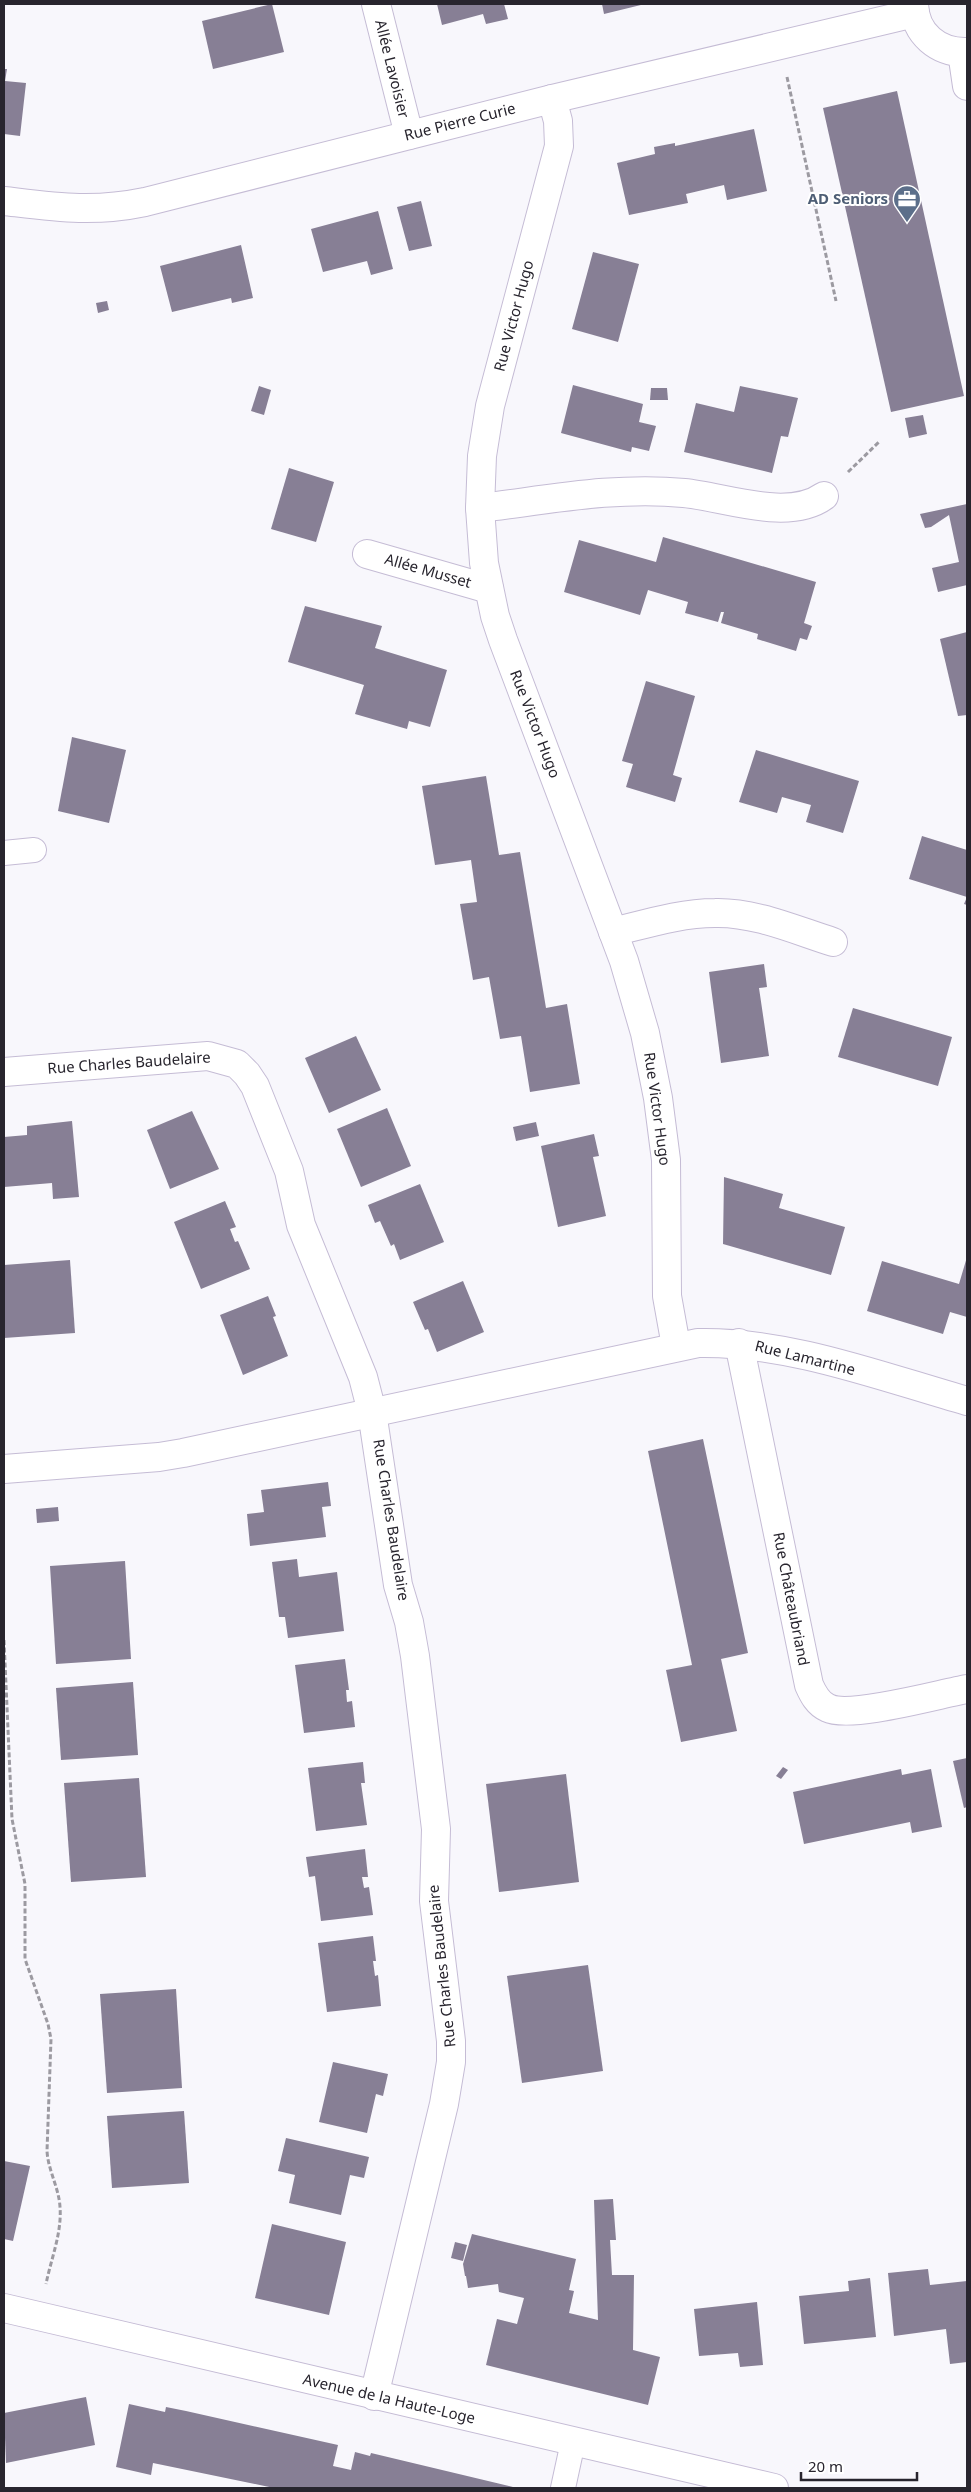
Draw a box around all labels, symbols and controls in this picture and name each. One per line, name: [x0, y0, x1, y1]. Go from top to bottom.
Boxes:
street label: Allée Lavoisier: [371, 17, 415, 120]
street label: Rue Pierre Curie: [402, 98, 518, 145]
office icon: AD Seniors: [892, 184, 922, 223]
place label: AD Seniors: [808, 188, 888, 208]
street label: Rue Victor Hugo: [489, 258, 537, 374]
street label: Allée Musset: [383, 548, 474, 592]
street label: Rue Victor Hugo: [506, 667, 566, 781]
street label: Rue Charles Baudelaire: [47, 1046, 211, 1078]
street label: Rue Victor Hugo: [640, 1051, 676, 1167]
street label: Rue Lamartine: [753, 1335, 858, 1379]
street label: Rue Charles Baudelaire: [369, 1438, 415, 1602]
street label: Rue Châteaubriand: [769, 1530, 815, 1667]
street label: Rue Charles Baudelaire: [423, 1884, 459, 2048]
street label: Avenue de la Haute-Loge: [301, 2368, 477, 2428]
scale bar: [801, 2450, 917, 2482]
text: 20 m: [808, 2456, 843, 2476]

